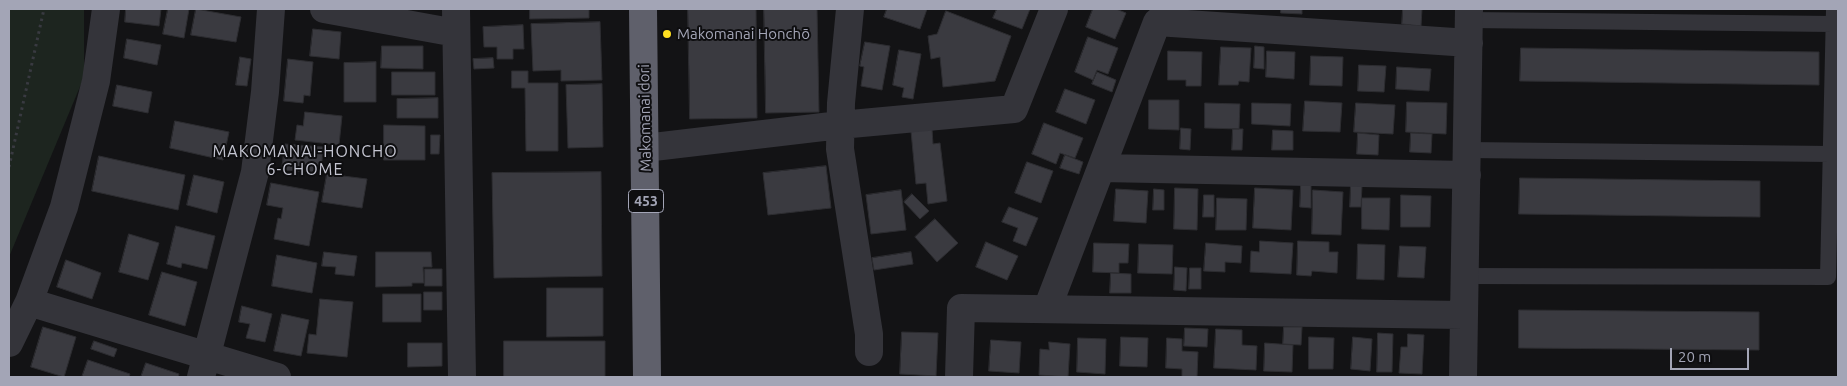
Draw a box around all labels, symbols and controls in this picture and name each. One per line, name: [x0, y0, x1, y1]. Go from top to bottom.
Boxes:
place label: Makomanai Honchō: [677, 25, 810, 43]
marker: Makomanai Honchō: [661, 28, 673, 40]
street label: Makomanai dori: [635, 64, 655, 172]
district label: MAKOMANAI-HONCHO 6-CHOME: [210, 142, 400, 180]
road number: 453: [628, 190, 664, 212]
scale bar: [1672, 338, 1751, 370]
text: 20 m: [1678, 348, 1711, 365]

